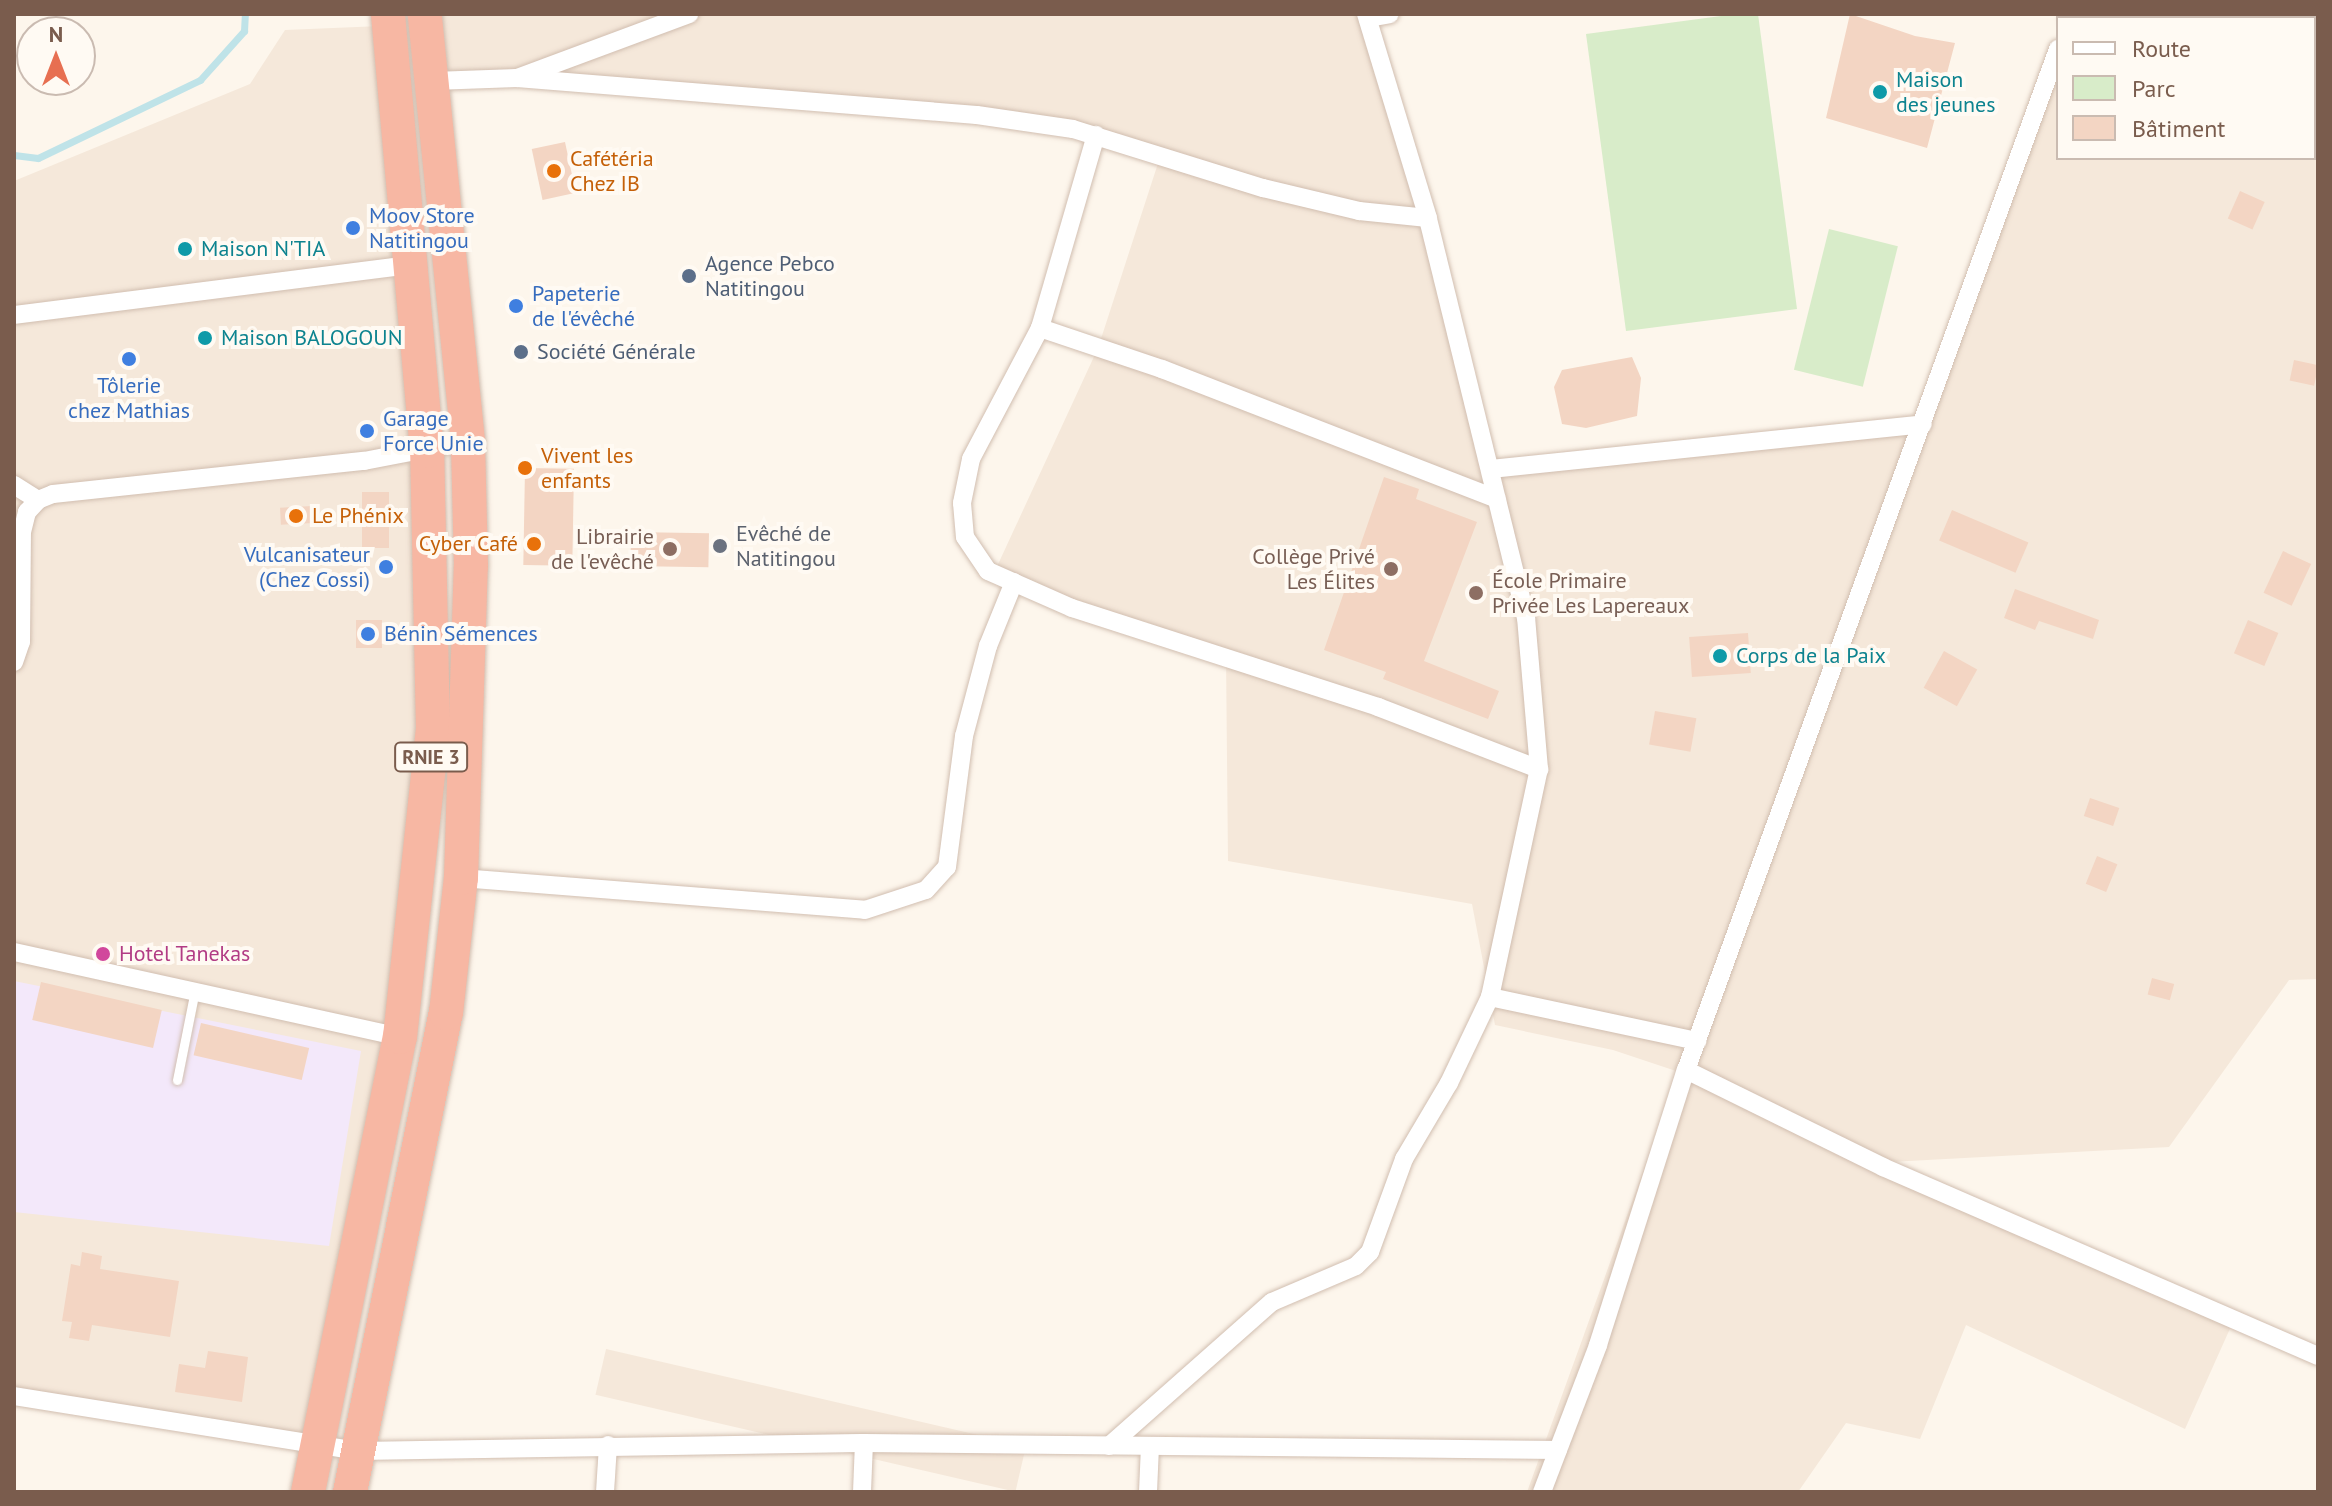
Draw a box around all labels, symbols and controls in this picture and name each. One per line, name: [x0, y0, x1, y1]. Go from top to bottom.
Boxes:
north arrow: [16, 16, 96, 96]
legend: [2056, 16, 2316, 160]
text: N: [49, 20, 63, 48]
text: Route: [2132, 33, 2191, 64]
place label: Maison des jeunes: [1896, 66, 1996, 118]
text: Parc: [2132, 73, 2175, 104]
marker: Maison des jeunes: [1871, 83, 1889, 101]
text: Bâtiment: [2132, 113, 2225, 144]
place label: Cafétéria Chez IB: [570, 145, 654, 196]
marker: Cafétéria Chez IB: [545, 162, 563, 180]
place label: Moov Store Natitingou: [369, 202, 476, 254]
marker: Moov Store Natitingou: [344, 219, 362, 237]
place label: Maison N'TIA: [201, 236, 325, 262]
marker: Maison N'TIA: [176, 240, 194, 258]
place label: Agence Pebco Natitingou: [705, 250, 835, 302]
marker: Agence Pebco Natitingou: [680, 267, 698, 285]
place label: Papeterie de l'évêché: [532, 280, 635, 332]
marker: Papeterie de l'évêché: [507, 297, 525, 315]
place label: Maison BALOGOUN: [221, 325, 403, 351]
marker: Maison BALOGOUN: [196, 329, 214, 347]
place label: Société Générale: [537, 339, 696, 365]
marker: Société Générale: [512, 343, 530, 361]
marker: Tôlerie chez Mathias: [120, 350, 138, 368]
place label: Tôlerie chez Mathias: [68, 372, 190, 424]
place label: Garage Force Unie: [383, 405, 484, 456]
marker: Garage Force Unie: [358, 422, 376, 440]
place label: Vivent les enfants: [541, 442, 633, 494]
marker: Vivent les enfants: [516, 459, 534, 477]
place label: Le Phénix: [312, 503, 404, 529]
marker: Le Phénix: [287, 507, 305, 525]
place label: Evêché de Natitingou: [736, 520, 836, 572]
place label: Librairie de l'evêché: [551, 523, 654, 574]
place label: Cyber Café: [419, 531, 518, 557]
marker: Cyber Café: [525, 535, 543, 553]
marker: Evêché de Natitingou: [711, 537, 729, 555]
marker: Librairie de l'evêché: [661, 540, 679, 558]
place label: Vulcanisateur (Chez Cossi): [244, 541, 370, 592]
place label: Collège Privé Les Élites: [1252, 543, 1375, 594]
marker: Vulcanisateur (Chez Cossi): [377, 558, 395, 576]
marker: Collège Privé Les Élites: [1382, 560, 1400, 578]
place label: École Primaire Privée Les Lapereaux: [1492, 567, 1689, 618]
marker: École Primaire Privée Les Lapereaux: [1467, 584, 1485, 602]
place label: Bénin Sémences: [384, 621, 538, 647]
marker: Bénin Sémences: [359, 625, 377, 643]
place label: Corps de la Paix: [1736, 643, 1886, 669]
marker: Corps de la Paix: [1711, 647, 1729, 665]
road number: RNIE 3: [393, 741, 469, 773]
place label: Hotel Tanekas: [119, 941, 251, 967]
marker: Hotel Tanekas: [94, 945, 112, 963]

